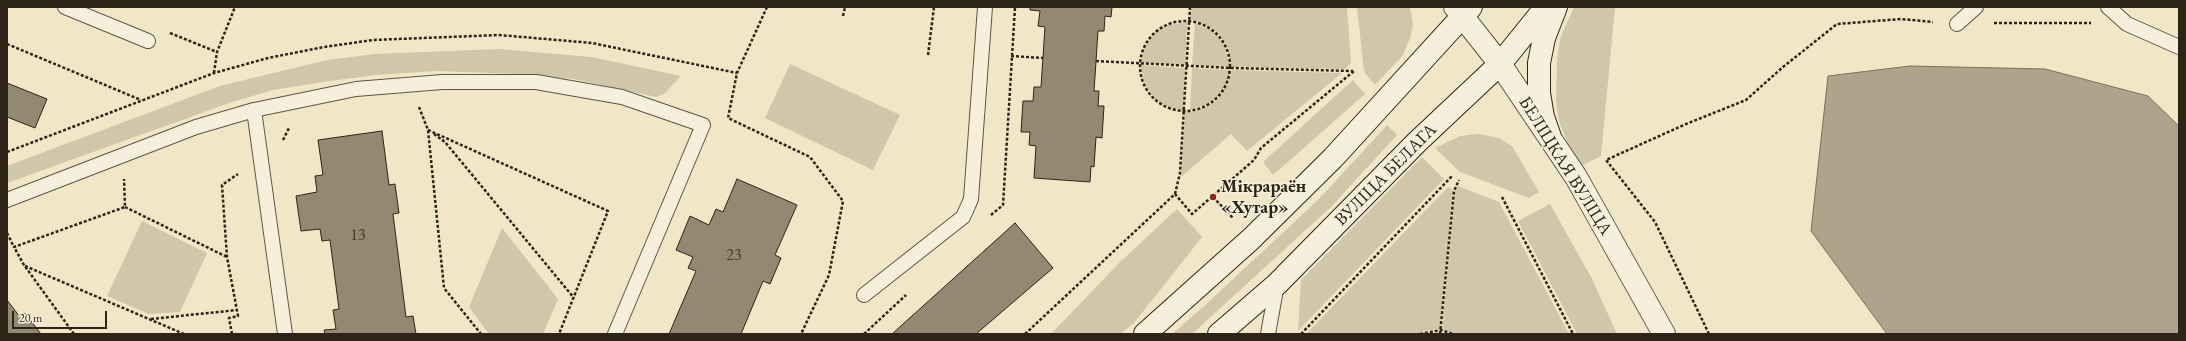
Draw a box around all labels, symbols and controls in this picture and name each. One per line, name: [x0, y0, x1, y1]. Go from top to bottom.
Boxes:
street label: БЕЛІЦКАЯ ВУЛІЦА: [1514, 93, 1616, 239]
street label: ВУЛІЦА БЕЛАГА: [1330, 119, 1442, 231]
place label: Мікрараён «Хутар»: [1221, 176, 1306, 218]
marker: Мікрараён «Хутар»: [1208, 192, 1218, 202]
house number: 13: [350, 226, 366, 246]
house number: 23: [726, 246, 742, 266]
scale bar: [14, 303, 109, 329]
text: 20 m: [19, 310, 42, 326]

